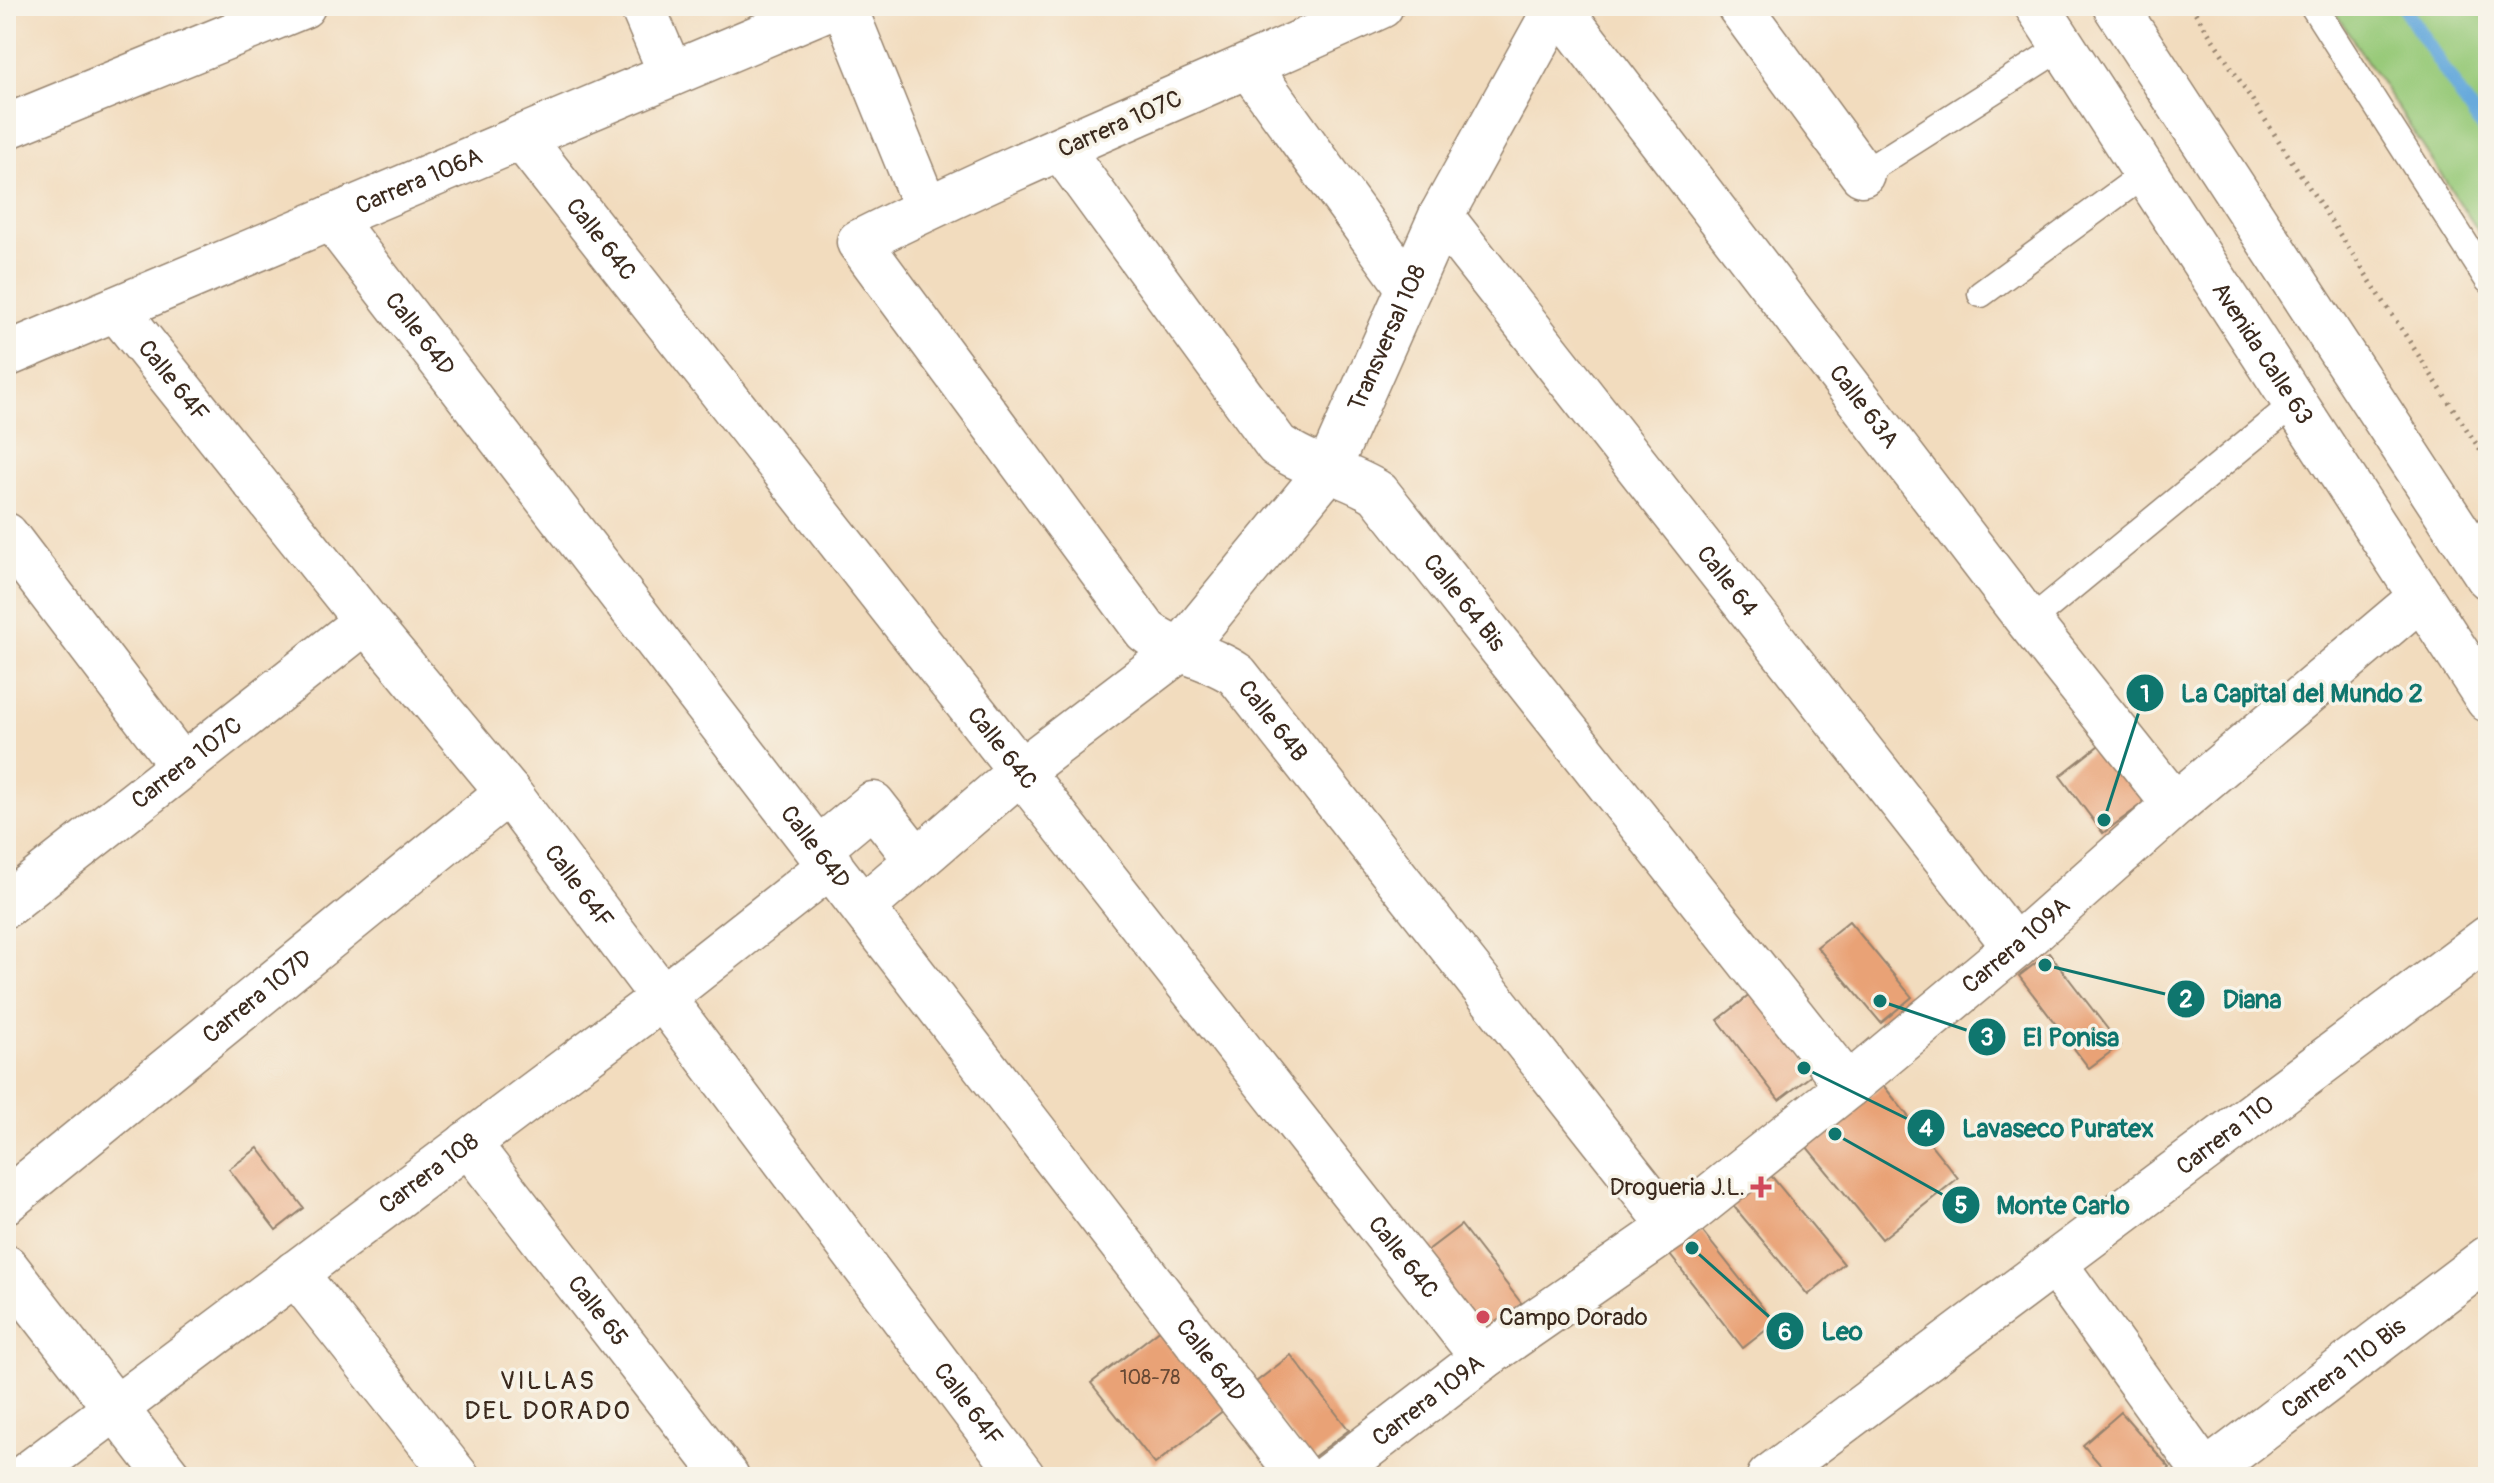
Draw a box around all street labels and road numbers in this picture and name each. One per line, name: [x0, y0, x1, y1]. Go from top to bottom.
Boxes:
street label: Carrera 107C: [1054, 84, 1186, 164]
street label: Carrera 106A: [351, 141, 486, 220]
street label: Calle 64C: [560, 192, 643, 286]
street label: Transversal 108: [1342, 260, 1432, 416]
street label: Avenida Calle 63: [2206, 276, 2319, 430]
street label: Calle 64D: [379, 286, 461, 381]
street label: Calle 64F: [132, 334, 215, 428]
street label: Calle 63A: [1823, 359, 1905, 454]
street label: Calle 64: [1691, 540, 1764, 622]
street label: Calle 64 Bis: [1417, 548, 1512, 657]
street label: Calle 64B: [1232, 674, 1314, 767]
street label: Calle 64C: [961, 701, 1044, 795]
street label: Carrera 107C: [125, 710, 248, 815]
street label: Calle 64D: [774, 800, 857, 894]
street label: Calle 64F: [538, 839, 620, 934]
street label: Carrera 109A: [1956, 891, 2076, 1000]
street label: Carrera 107D: [196, 943, 318, 1050]
street label: Carrera 110: [2171, 1089, 2280, 1181]
street label: Carrera 108: [373, 1126, 484, 1220]
street label: Calle 64C: [1362, 1210, 1445, 1304]
street label: Calle 65: [561, 1269, 634, 1352]
street label: Carrera 110 Bis: [2275, 1311, 2411, 1425]
street label: Calle 64D: [1170, 1313, 1252, 1408]
street label: Carrera 109A: [1366, 1348, 1490, 1452]
street label: Calle 64F: [928, 1357, 1009, 1452]

